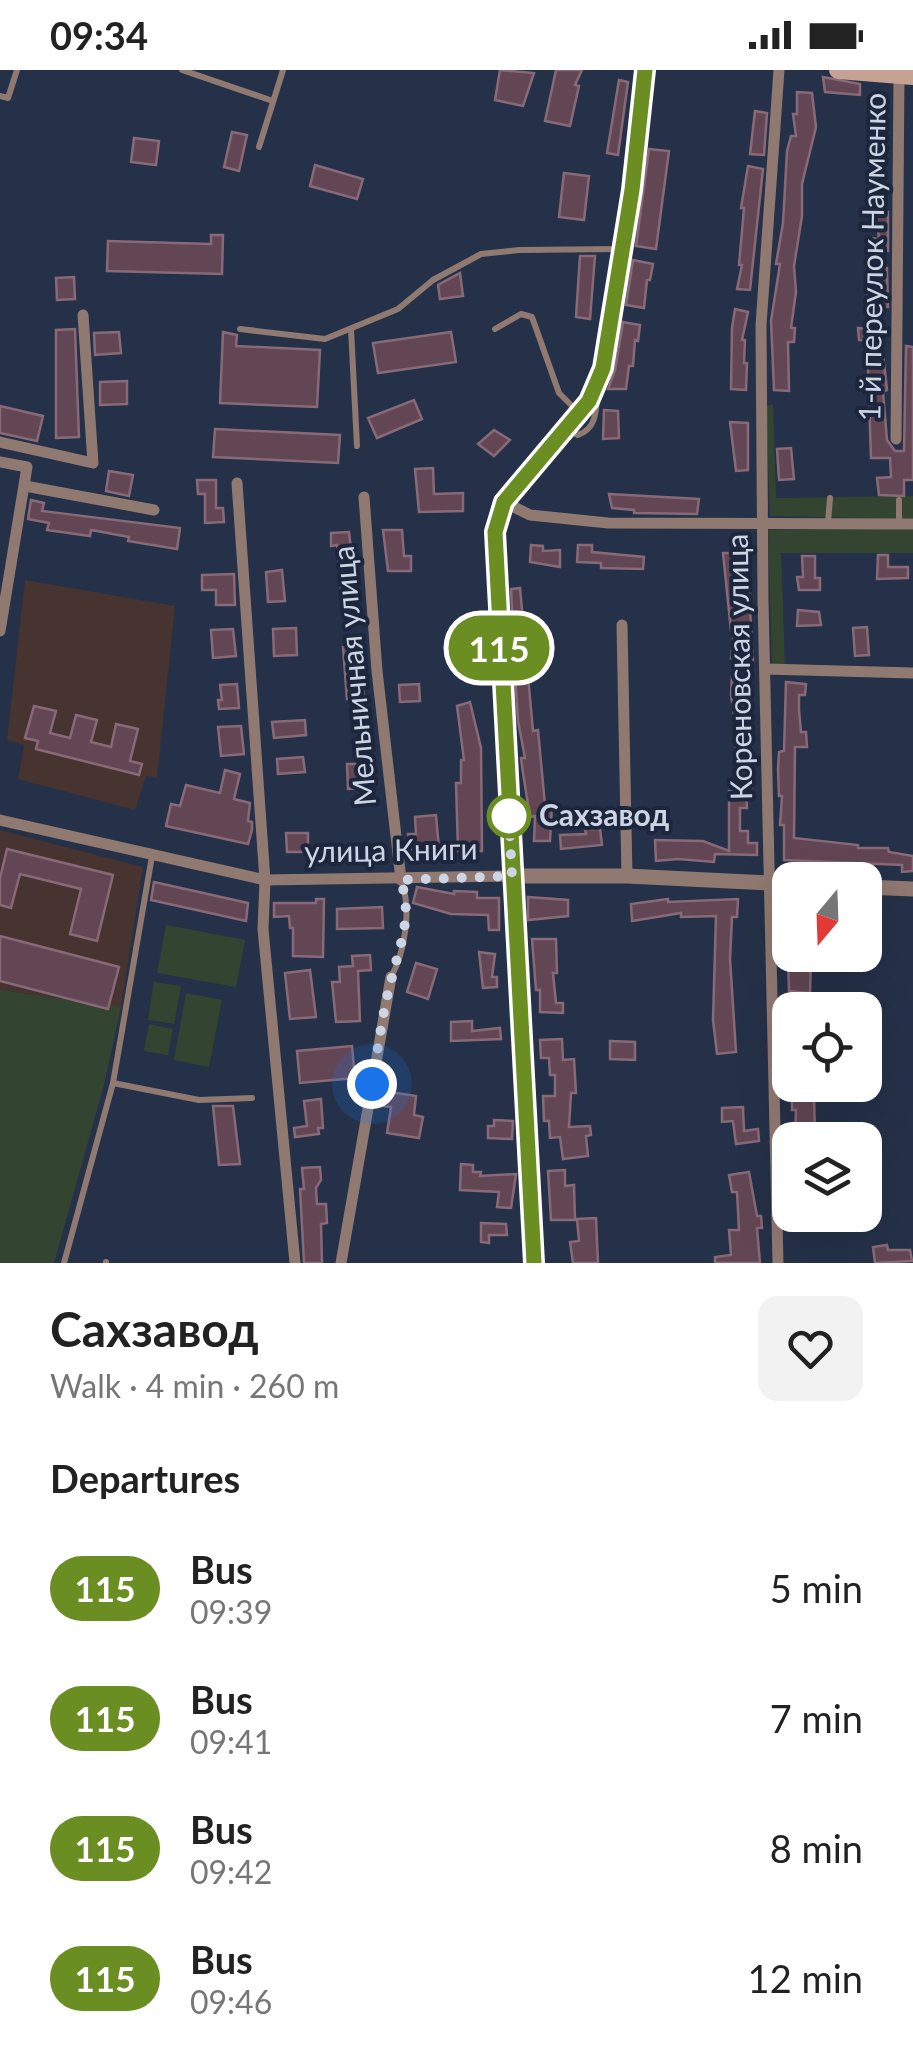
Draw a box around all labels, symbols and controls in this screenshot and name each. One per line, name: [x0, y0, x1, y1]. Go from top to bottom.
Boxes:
text: 09:34: [50, 12, 148, 58]
street label: 1-й переулок Науменко: [850, 92, 892, 422]
street label: Кореновская улица: [718, 533, 758, 801]
street label: Мельничная улица: [324, 545, 382, 808]
line badge: 115: [442, 616, 556, 680]
text: 115: [469, 627, 529, 669]
marker: Сахзавод: [488, 795, 530, 837]
place label: Сахзавод: [539, 796, 669, 832]
street label: улица Книги: [304, 829, 478, 869]
north arrow: [772, 862, 882, 972]
map controls: [772, 862, 882, 1232]
button: locate: [772, 992, 882, 1102]
your location: [347, 1059, 397, 1109]
button: layers: [772, 1122, 882, 1232]
button: heart: [758, 1296, 863, 1401]
text: Сахзавод: [50, 1300, 259, 1357]
text: Walk · 4 min · 260 m: [50, 1366, 339, 1405]
text: Departures: [50, 1455, 240, 1501]
text: Bus: [190, 1546, 253, 1592]
text: 5 min: [770, 1565, 863, 1611]
text: 115: [75, 1567, 135, 1609]
text: 09:39: [190, 1592, 272, 1631]
text: Bus: [190, 1676, 253, 1722]
text: 7 min: [770, 1695, 863, 1741]
text: 115: [75, 1697, 135, 1739]
text: 09:41: [190, 1722, 272, 1761]
text: Bus: [190, 1806, 253, 1852]
text: 8 min: [770, 1825, 863, 1871]
text: 115: [75, 1827, 135, 1869]
text: 09:42: [190, 1852, 272, 1891]
text: Bus: [190, 1936, 253, 1982]
text: 12 min: [748, 1955, 863, 2001]
text: 115: [75, 1957, 135, 1999]
text: 09:46: [190, 1982, 272, 2021]

